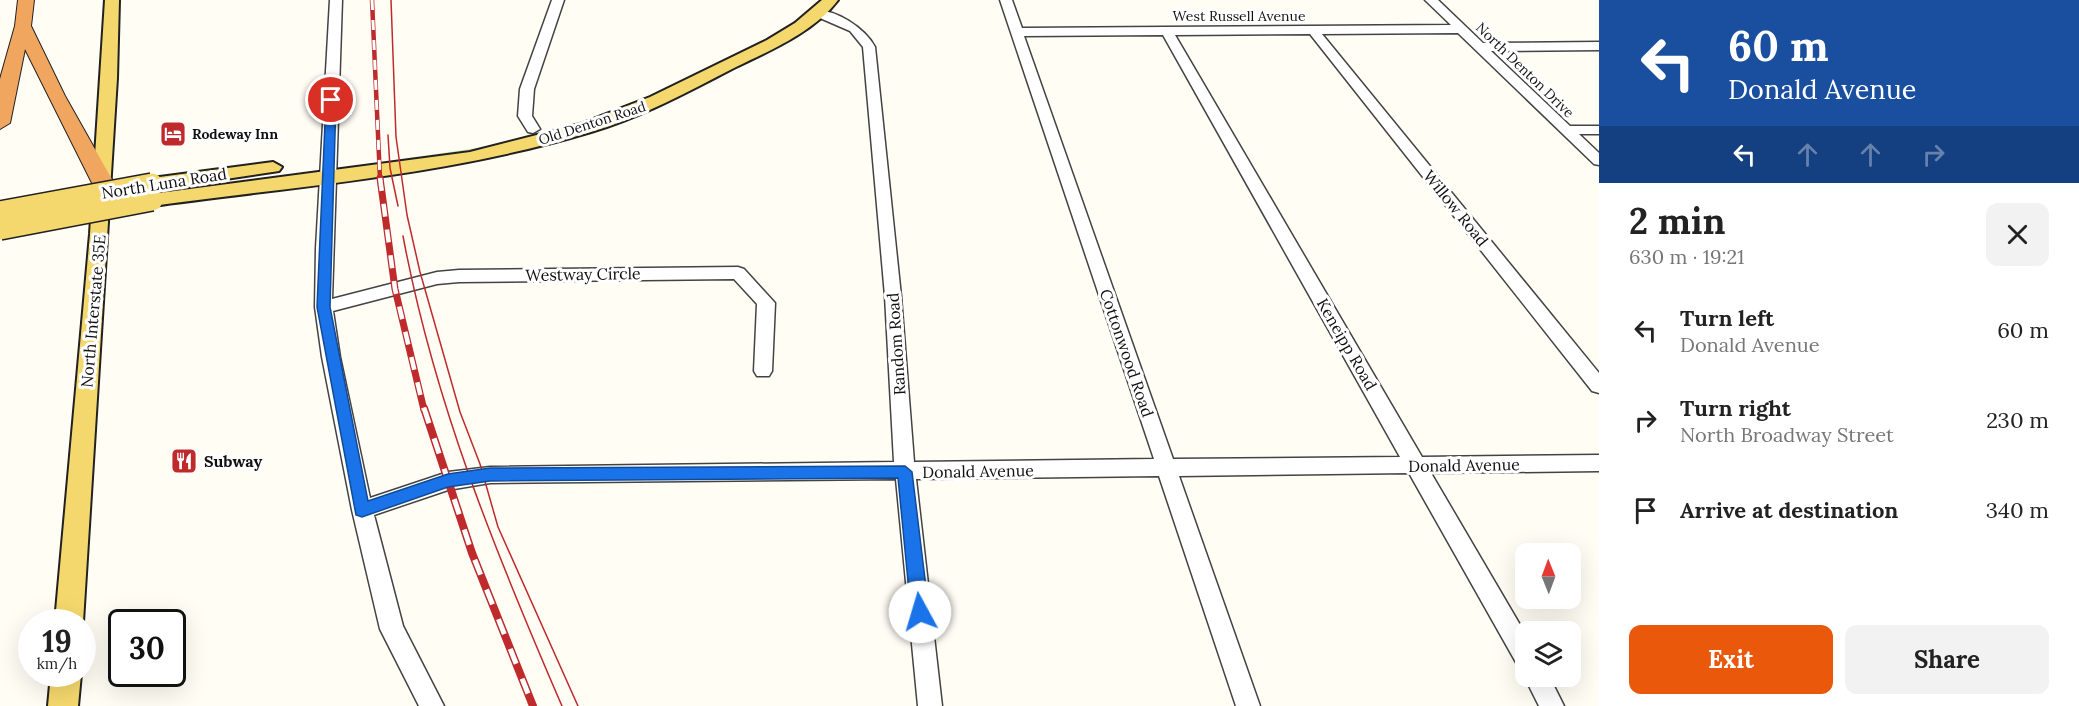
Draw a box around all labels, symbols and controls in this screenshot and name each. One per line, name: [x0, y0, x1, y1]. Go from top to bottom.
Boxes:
street label: West Russell Avenue: [1172, 7, 1306, 25]
street label: North Denton Drive: [1472, 19, 1578, 122]
text: 60 m: [1728, 19, 1829, 73]
icon: left: [1629, 24, 1707, 102]
text: Donald Avenue: [1728, 72, 1916, 106]
pin: [305, 74, 356, 125]
icon: arrive: [314, 83, 347, 116]
street label: Old Denton Road: [536, 97, 648, 149]
hotel icon: Rodeway Inn: [158, 119, 188, 149]
place label: Rodeway Inn: [192, 125, 278, 143]
icon: left: [1728, 138, 1761, 171]
icon: ahead: [1791, 138, 1824, 171]
icon: ahead: [1854, 138, 1887, 171]
icon: right: [1917, 138, 1950, 171]
street label: North Luna Road: [100, 163, 228, 203]
street label: Willow Road: [1419, 166, 1493, 250]
text: 2 min: [1629, 198, 1726, 244]
button: close: [1986, 203, 2049, 266]
street label: North Interstate 35E: [76, 234, 110, 388]
text: 630 m · 19:21: [1629, 244, 1745, 269]
street label: Westway Circle: [525, 263, 641, 285]
street label: Cottonwood Road: [1096, 286, 1158, 420]
street label: Random Road: [882, 292, 910, 396]
street label: Keneipp Road: [1313, 295, 1382, 394]
text: Turn left: [1680, 304, 1774, 332]
icon: left: [1629, 314, 1662, 347]
text: 60 m: [1997, 316, 2049, 344]
text: Donald Avenue: [1680, 332, 1820, 357]
text: Turn right: [1680, 394, 1791, 422]
icon: right: [1629, 404, 1662, 437]
text: 230 m: [1986, 406, 2049, 434]
text: North Broadway Street: [1680, 422, 1894, 447]
restaurant icon: Subway: [169, 446, 199, 476]
place label: Subway: [204, 451, 262, 471]
street label: Donald Avenue: [1408, 454, 1520, 476]
street label: Donald Avenue: [922, 460, 1034, 482]
icon: arrive: [1629, 494, 1662, 527]
text: Arrive at destination: [1680, 496, 1898, 524]
text: 340 m: [1986, 496, 2049, 524]
north arrow: [1515, 543, 1581, 609]
map controls: [1515, 543, 1581, 687]
position arrow: [888, 580, 952, 644]
speed limit sign: 30: [108, 609, 186, 687]
button: layers: [1515, 621, 1581, 687]
text: 19: [42, 622, 72, 660]
button: Exit: [1629, 625, 1833, 694]
button: Share: [1845, 625, 2049, 694]
text: km/h: [37, 654, 77, 673]

